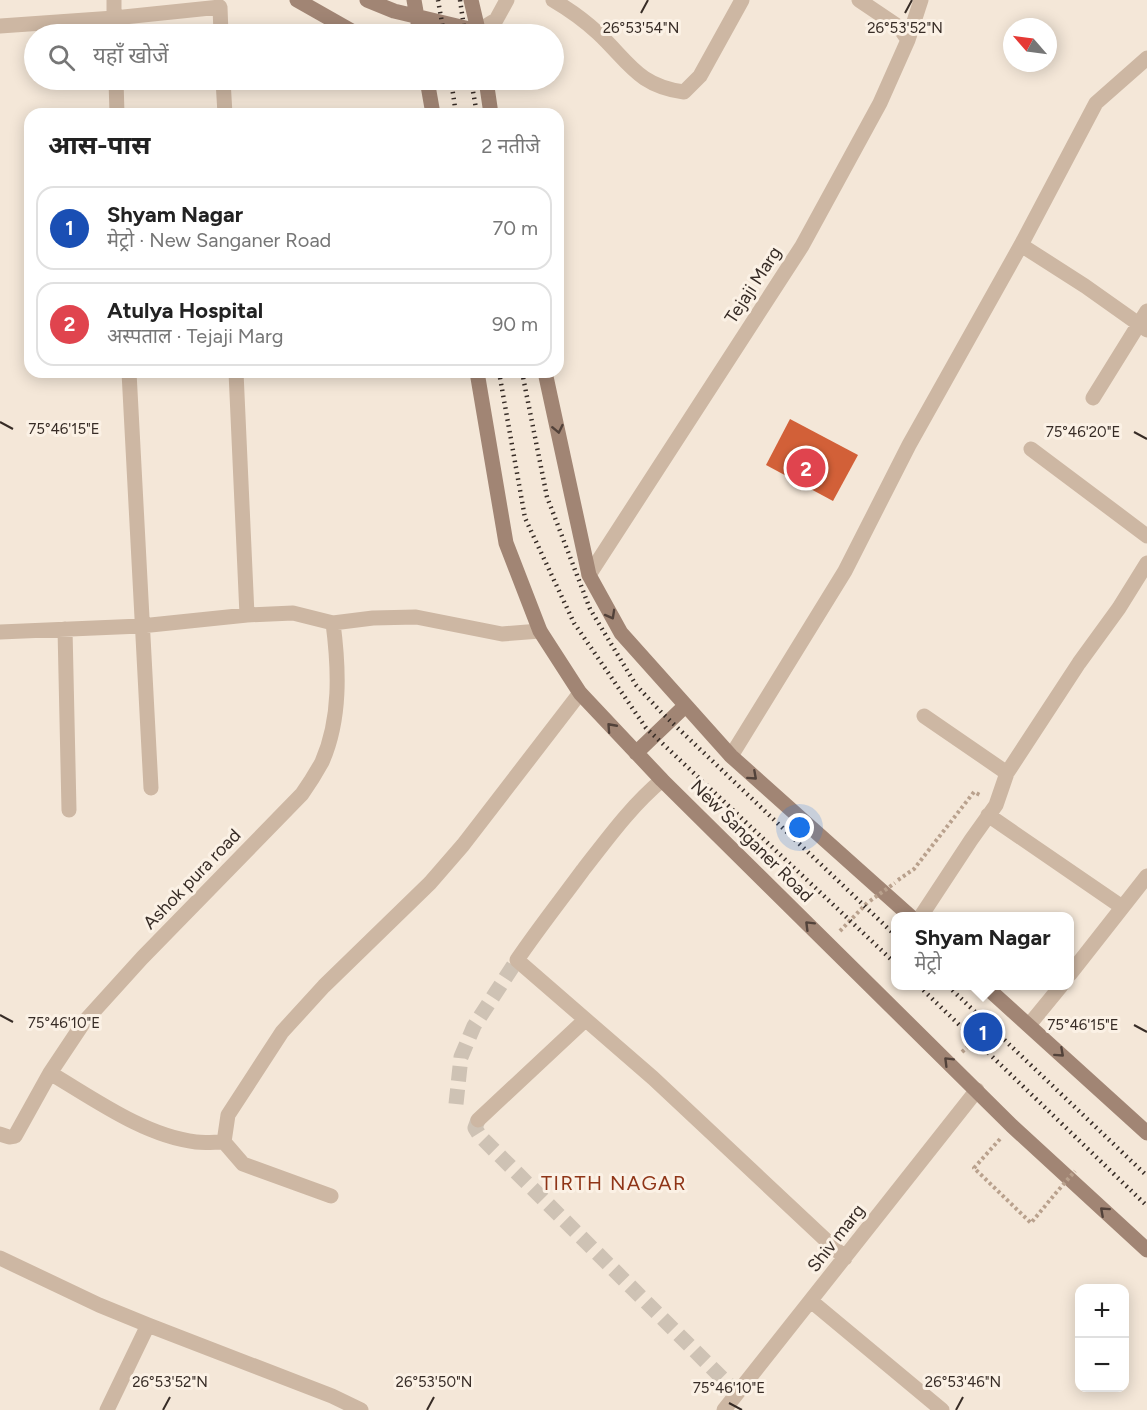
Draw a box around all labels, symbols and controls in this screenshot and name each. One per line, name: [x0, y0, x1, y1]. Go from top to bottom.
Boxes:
north arrow: [1003, 18, 1057, 72]
text: 26°53'54"N: [603, 19, 679, 37]
text: 26°53'52"N: [867, 19, 943, 37]
search box: [24, 24, 564, 90]
icon: search: [45, 41, 78, 74]
text: यहाँ खोजें: [93, 42, 169, 69]
text: आस-पास: [48, 129, 150, 161]
text: 2 नतीजे: [481, 134, 540, 158]
text: Shyam Nagar: [107, 201, 243, 228]
text: 1: [65, 216, 74, 240]
text: 70 m: [492, 216, 538, 240]
text: मेट्रो · New Sanganer Road: [107, 228, 331, 252]
street label: Tejaji Marg: [720, 242, 786, 328]
text: Atulya Hospital: [107, 297, 263, 324]
text: 2: [64, 312, 75, 336]
text: 90 m: [492, 312, 538, 336]
text: अस्पताल · Tejaji Marg: [107, 324, 283, 348]
text: 75°46'15"E: [28, 420, 100, 438]
text: 75°46'20"E: [1046, 423, 1120, 441]
one-way arrow: [551, 424, 564, 434]
pin: 2: [786, 446, 826, 490]
one-way arrow: [604, 609, 615, 619]
one-way arrow: [607, 724, 618, 734]
one-way arrow: [747, 769, 757, 780]
street label: New Sanganer Road: [686, 775, 818, 907]
your location: [785, 813, 814, 842]
street label: Ashok pura road: [139, 824, 245, 934]
popup: [891, 912, 1074, 990]
one-way arrow: [805, 921, 816, 932]
text: Shyam Nagar: [914, 924, 1051, 951]
text: मेट्रो: [914, 951, 942, 975]
pin: 1: [964, 1010, 1002, 1054]
text: 75°46'10"E: [28, 1014, 100, 1032]
text: 75°46'15"E: [1047, 1016, 1119, 1034]
one-way arrow: [1053, 1046, 1063, 1057]
one-way arrow: [944, 1058, 955, 1069]
district label: TIRTH NAGAR: [541, 1171, 687, 1195]
street label: Shiv marg: [803, 1200, 869, 1276]
one-way arrow: [1100, 1207, 1111, 1218]
map controls: [1075, 1284, 1129, 1392]
button: +: [1075, 1284, 1129, 1338]
button: −: [1075, 1338, 1129, 1392]
text: 26°53'52"N: [132, 1373, 208, 1391]
text: 26°53'50"N: [396, 1373, 472, 1391]
text: 26°53'46"N: [925, 1373, 1001, 1391]
text: 75°46'10"E: [693, 1379, 765, 1397]

